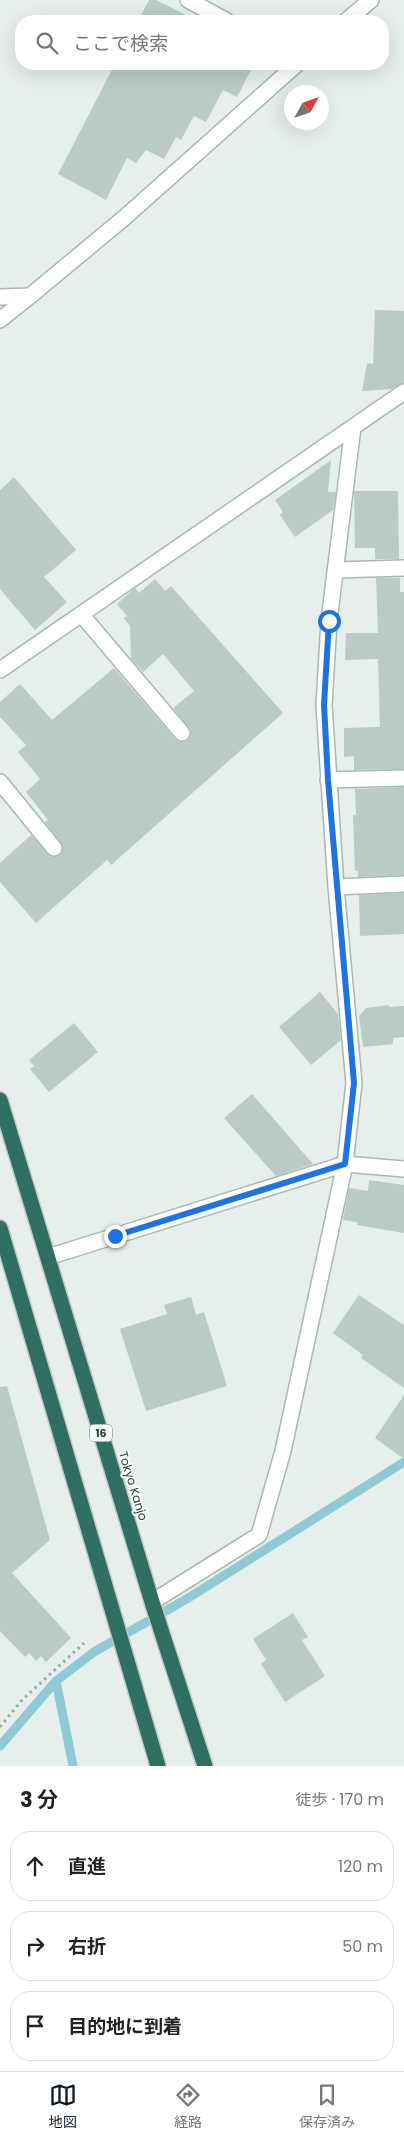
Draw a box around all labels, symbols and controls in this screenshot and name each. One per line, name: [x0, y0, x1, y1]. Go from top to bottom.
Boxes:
search box: [15, 15, 389, 70]
icon: search: [33, 29, 61, 57]
text: ここで検索: [73, 30, 168, 57]
north arrow: [284, 85, 329, 130]
route start: [318, 610, 341, 633]
route end: [104, 1225, 127, 1248]
road number: 16: [90, 1425, 112, 1442]
street label: Tokyo Kanjo: [115, 1449, 152, 1523]
text: 3 分: [20, 1785, 58, 1814]
text: 徒歩 · 170 m: [295, 1788, 384, 1811]
icon: ahead: [21, 1852, 49, 1880]
text: 直進: [68, 1853, 106, 1880]
text: 120 m: [338, 1855, 383, 1878]
icon: right: [21, 1932, 49, 1960]
text: 右折: [68, 1933, 106, 1960]
text: 50 m: [342, 1935, 383, 1958]
icon: arrive: [21, 2012, 49, 2040]
text: 目的地に到着: [68, 2013, 182, 2040]
tab: 地図: [49, 2081, 77, 2133]
tab: 経路: [174, 2081, 202, 2133]
tab: 保存済み: [299, 2081, 355, 2133]

